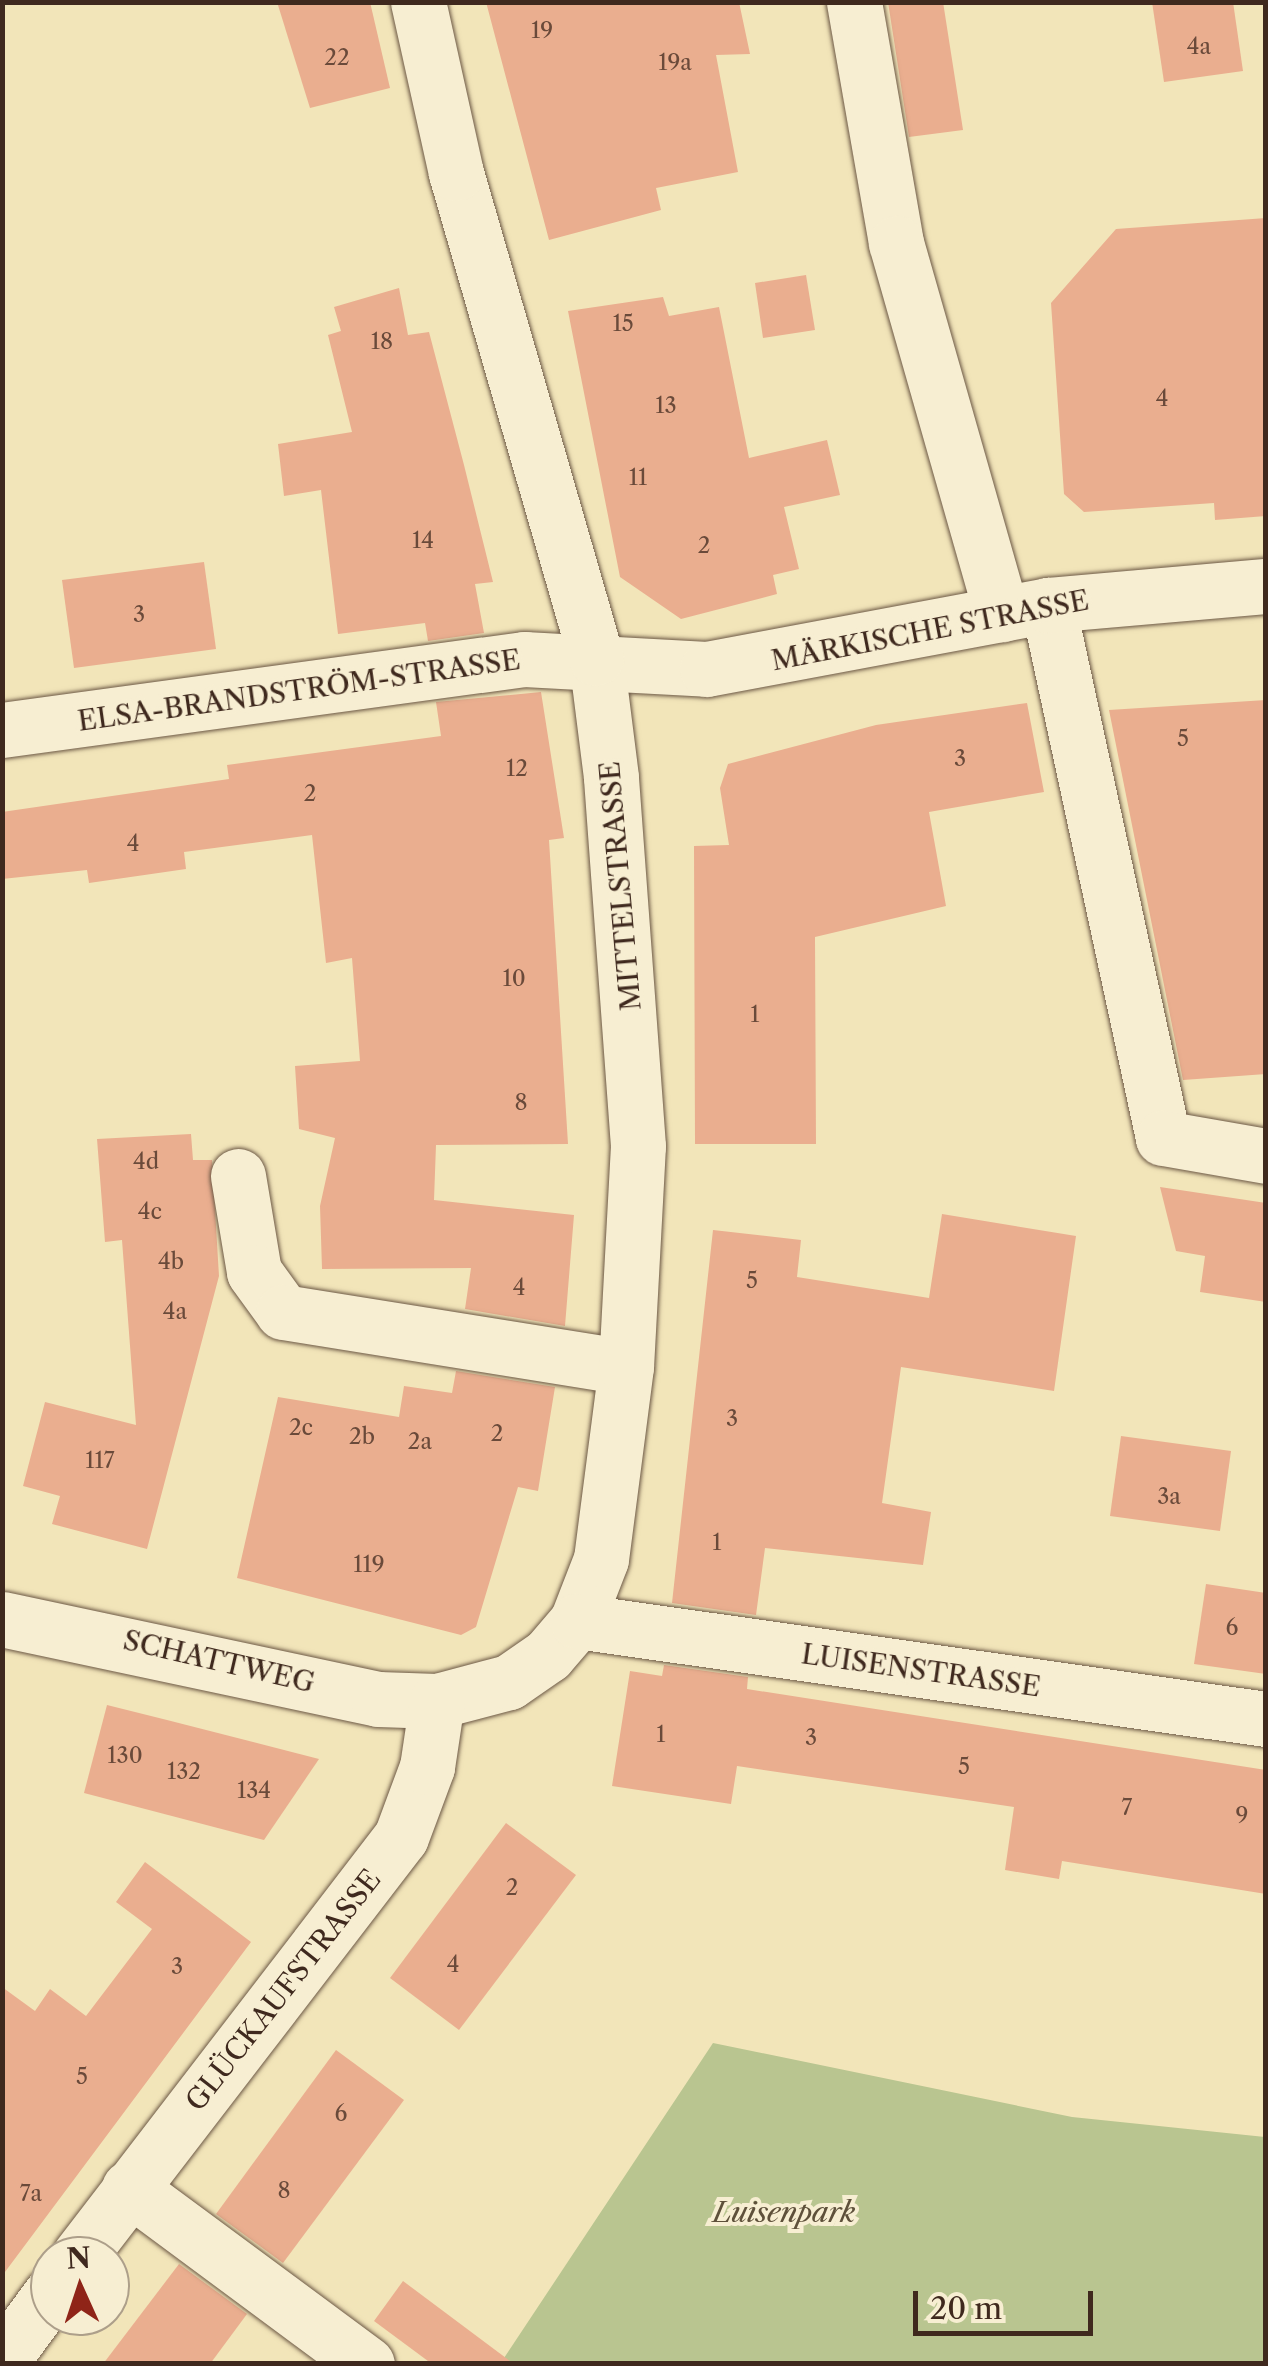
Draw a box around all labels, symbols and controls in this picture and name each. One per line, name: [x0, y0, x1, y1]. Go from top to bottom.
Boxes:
house number: 19: [531, 18, 553, 44]
house number: 4a: [1187, 34, 1211, 60]
house number: 22: [324, 45, 350, 71]
house number: 19a: [658, 50, 692, 76]
house number: 15: [612, 311, 634, 337]
house number: 18: [371, 329, 393, 355]
house number: 4: [1156, 386, 1168, 412]
house number: 13: [655, 393, 677, 419]
house number: 11: [629, 465, 647, 491]
house number: 14: [412, 528, 434, 554]
house number: 2: [698, 533, 710, 559]
street label: MÄRKISCHE STRASSE: [768, 583, 1092, 677]
house number: 3: [133, 602, 145, 628]
street label: ELSA-BRANDSTRÖM-STRASSE: [75, 642, 523, 738]
house number: 5: [1177, 726, 1189, 752]
house number: 3: [954, 746, 966, 772]
house number: 12: [506, 756, 528, 782]
street label: MITTELSTRASSE: [592, 760, 648, 1012]
house number: 2: [304, 781, 316, 807]
house number: 4: [127, 831, 139, 857]
house number: 10: [502, 966, 526, 992]
house number: 1: [750, 1002, 760, 1028]
house number: 8: [514, 1090, 528, 1116]
house number: 4d: [133, 1149, 159, 1175]
house number: 4c: [138, 1199, 162, 1225]
house number: 4b: [158, 1249, 184, 1275]
house number: 5: [746, 1268, 758, 1294]
house number: 4: [513, 1275, 525, 1301]
house number: 4a: [163, 1299, 187, 1325]
house number: 3: [726, 1406, 738, 1432]
house number: 2c: [289, 1415, 313, 1441]
house number: 2: [491, 1421, 503, 1447]
house number: 2b: [349, 1424, 375, 1450]
house number: 2a: [408, 1429, 432, 1455]
house number: 117: [85, 1448, 115, 1474]
house number: 3a: [1157, 1484, 1181, 1510]
house number: 1: [712, 1530, 722, 1556]
house number: 119: [353, 1552, 385, 1578]
house number: 6: [1226, 1615, 1238, 1641]
street label: SCHATTWEG: [120, 1623, 318, 1699]
street label: LUISENSTRASSE: [799, 1637, 1043, 1703]
house number: 1: [656, 1722, 666, 1748]
house number: 3: [805, 1725, 817, 1751]
house number: 130: [107, 1743, 143, 1769]
house number: 5: [958, 1754, 970, 1780]
house number: 132: [167, 1759, 201, 1785]
house number: 134: [237, 1778, 271, 1804]
house number: 7: [1122, 1795, 1132, 1821]
house number: 9: [1236, 1803, 1248, 1829]
street label: GLÜCKAUFSTRASSE: [178, 1863, 388, 2117]
house number: 2: [506, 1875, 518, 1901]
house number: 4: [447, 1952, 459, 1978]
house number: 3: [171, 1954, 183, 1980]
house number: 5: [76, 2064, 88, 2090]
house number: 6: [335, 2101, 347, 2127]
house number: 8: [277, 2178, 291, 2204]
house number: 7a: [20, 2181, 42, 2207]
park label: Luisenpark: [713, 2195, 855, 2229]
north arrow: [30, 2236, 130, 2336]
text: N: [65, 2240, 92, 2276]
scale bar: [918, 2271, 1098, 2333]
text: 20 m: [930, 2290, 1002, 2327]

